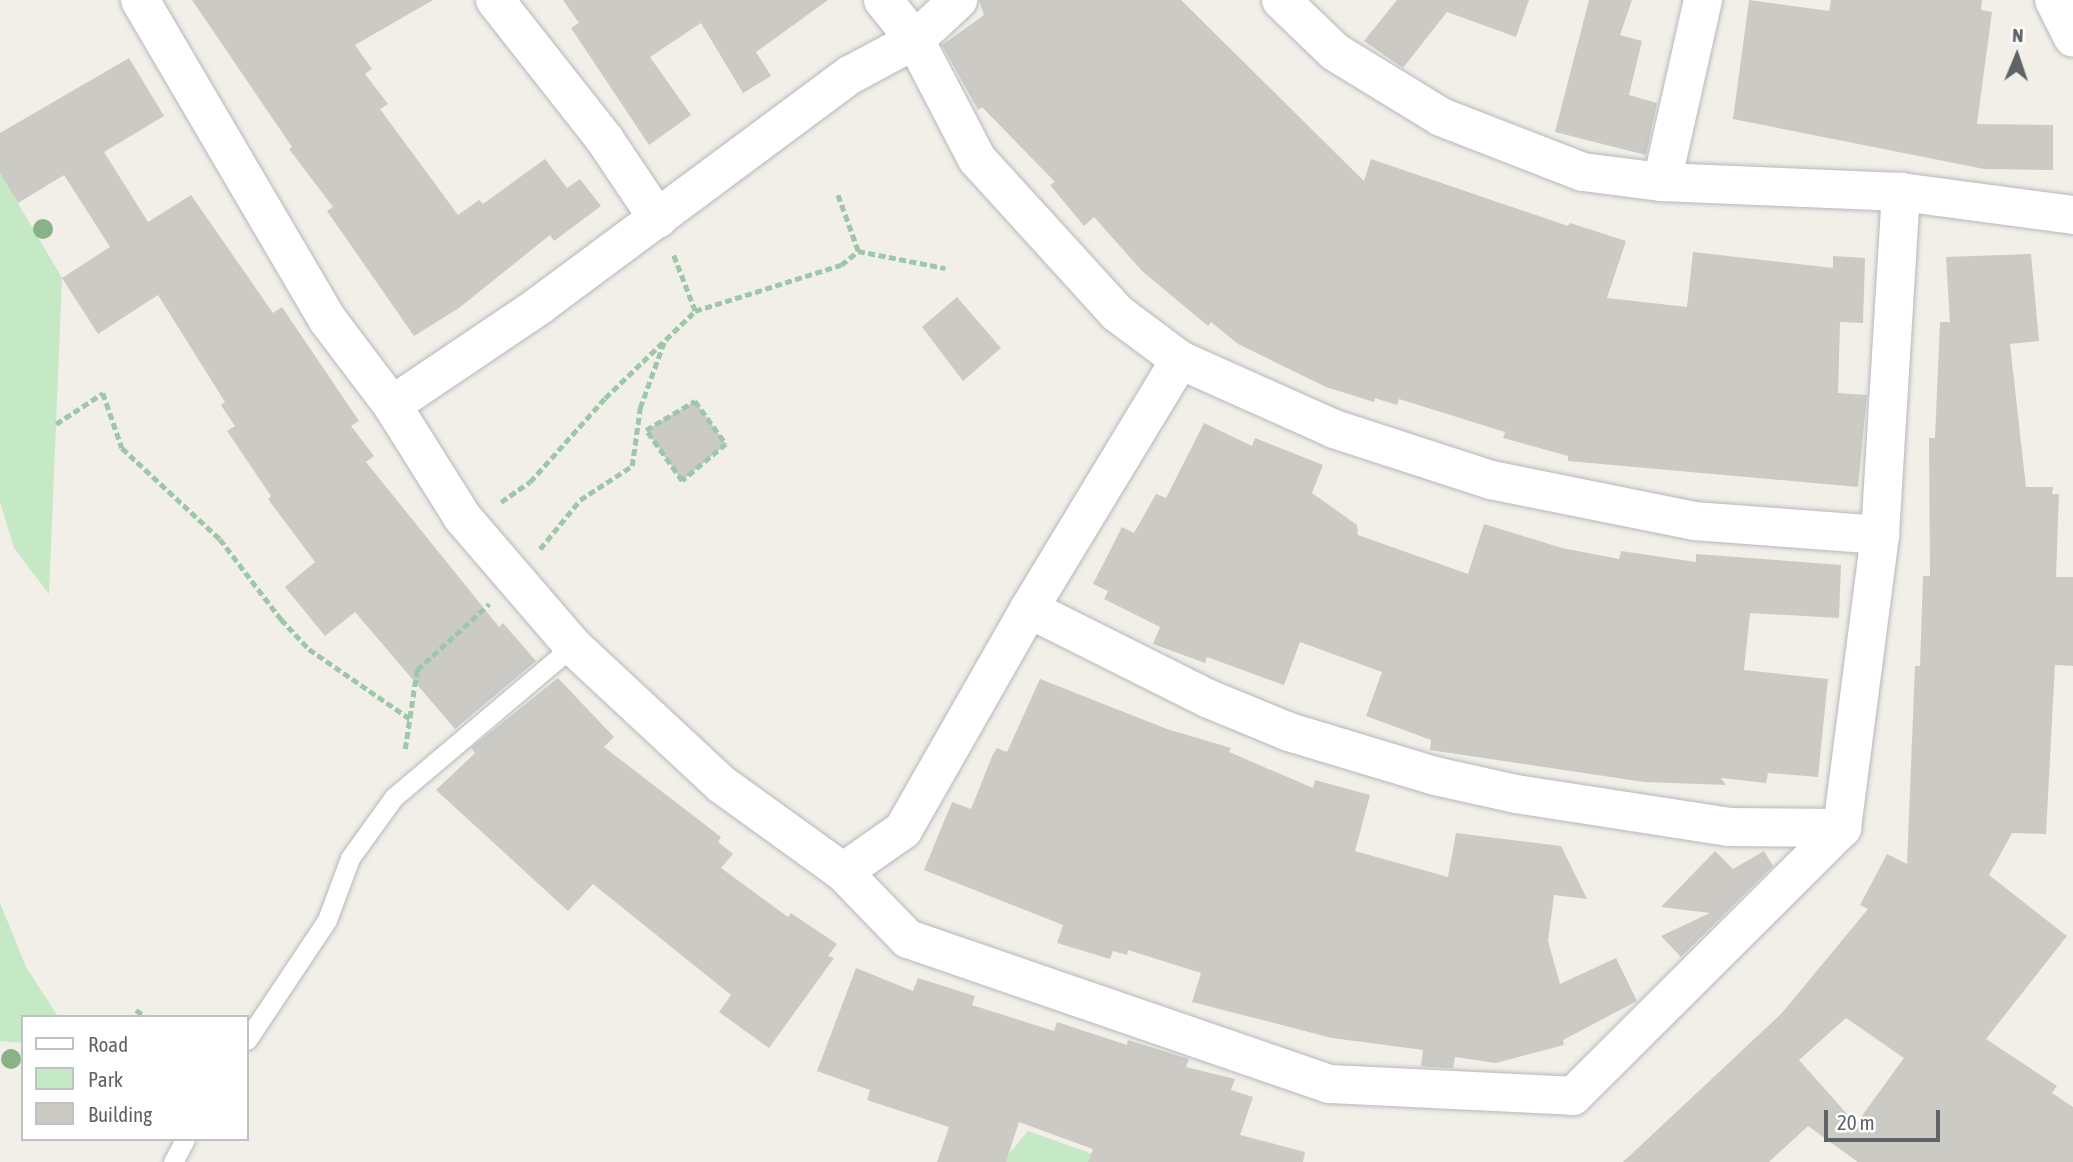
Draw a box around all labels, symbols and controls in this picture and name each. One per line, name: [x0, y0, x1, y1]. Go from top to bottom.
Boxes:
north arrow: [1982, 21, 2052, 91]
text: N: [2012, 24, 2024, 46]
legend: [21, 1015, 248, 1141]
text: Road: [88, 1032, 128, 1056]
text: Park: [88, 1067, 123, 1091]
scale bar: [1828, 1096, 1944, 1140]
text: Building: [88, 1102, 152, 1126]
text: 20 m: [1837, 1110, 1875, 1134]

